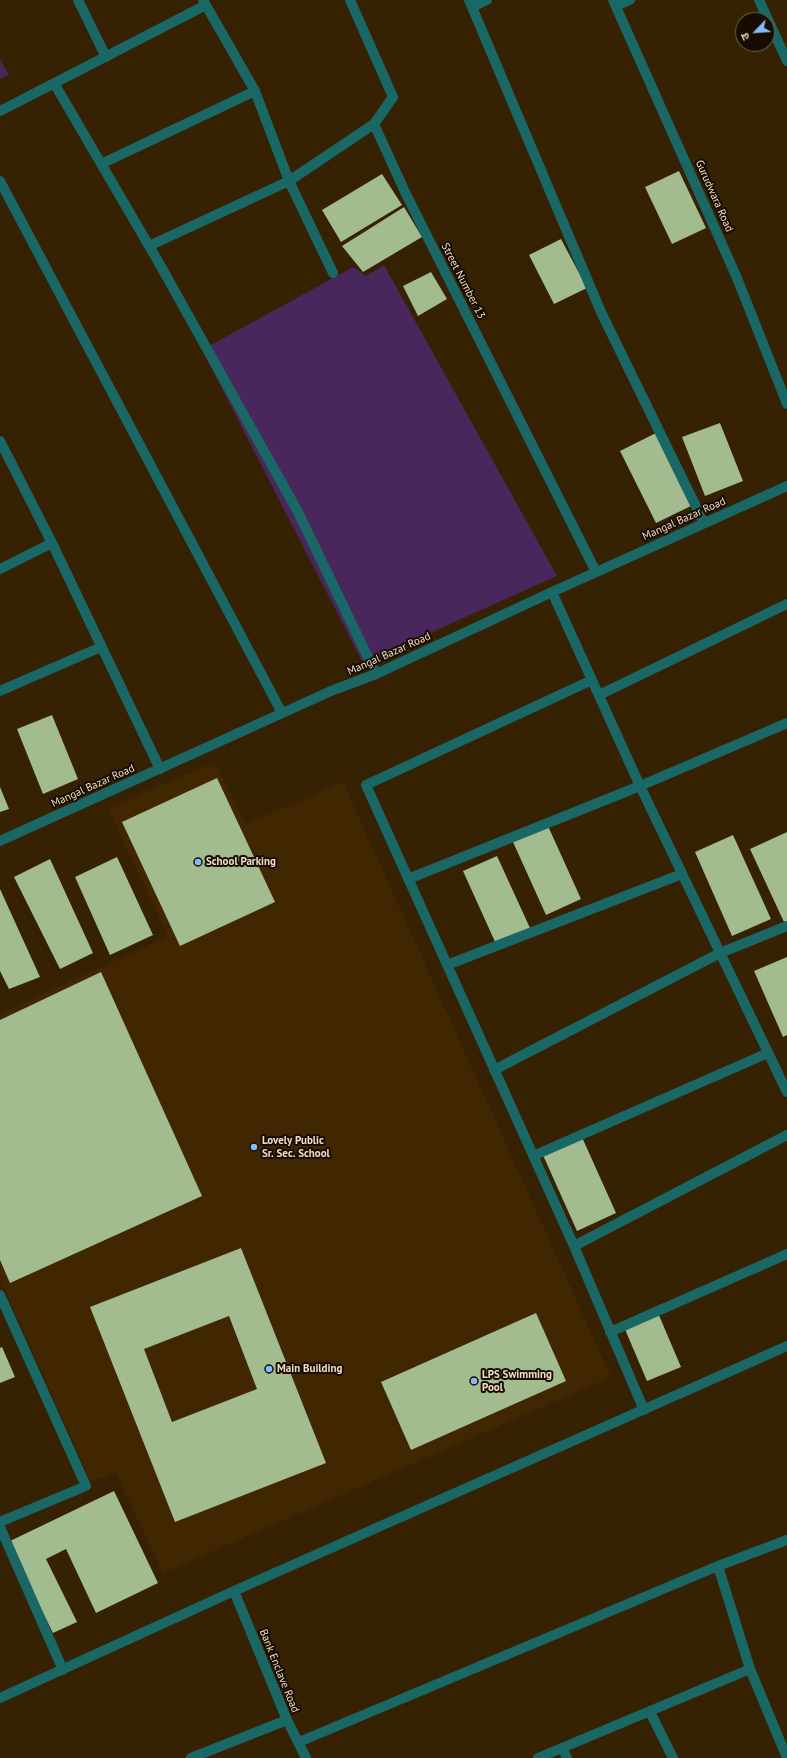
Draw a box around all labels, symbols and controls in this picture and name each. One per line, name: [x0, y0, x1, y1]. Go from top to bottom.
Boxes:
north arrow: [735, 12, 775, 52]
text: उ: [737, 31, 753, 43]
street label: Gurudwara Road: [692, 158, 736, 234]
street label: Street Number 13: [438, 241, 488, 321]
street label: Mangal Bazar Road: [640, 495, 728, 543]
street label: Mangal Bazar Road: [345, 630, 433, 678]
street label: Mangal Bazar Road: [49, 762, 137, 810]
place label: School Parking: [206, 855, 276, 869]
marker: School Parking: [193, 857, 203, 867]
place label: Lovely Public Sr. Sec. School: [262, 1134, 330, 1160]
marker: Lovely Public Sr. Sec. School: [249, 1142, 259, 1152]
place label: Main Building: [277, 1362, 342, 1376]
marker: Main Building: [264, 1364, 274, 1374]
place label: LPS Swimming Pool: [482, 1368, 552, 1394]
marker: LPS Swimming Pool: [469, 1376, 479, 1386]
street label: Bank Enclave Road: [256, 1627, 302, 1715]

